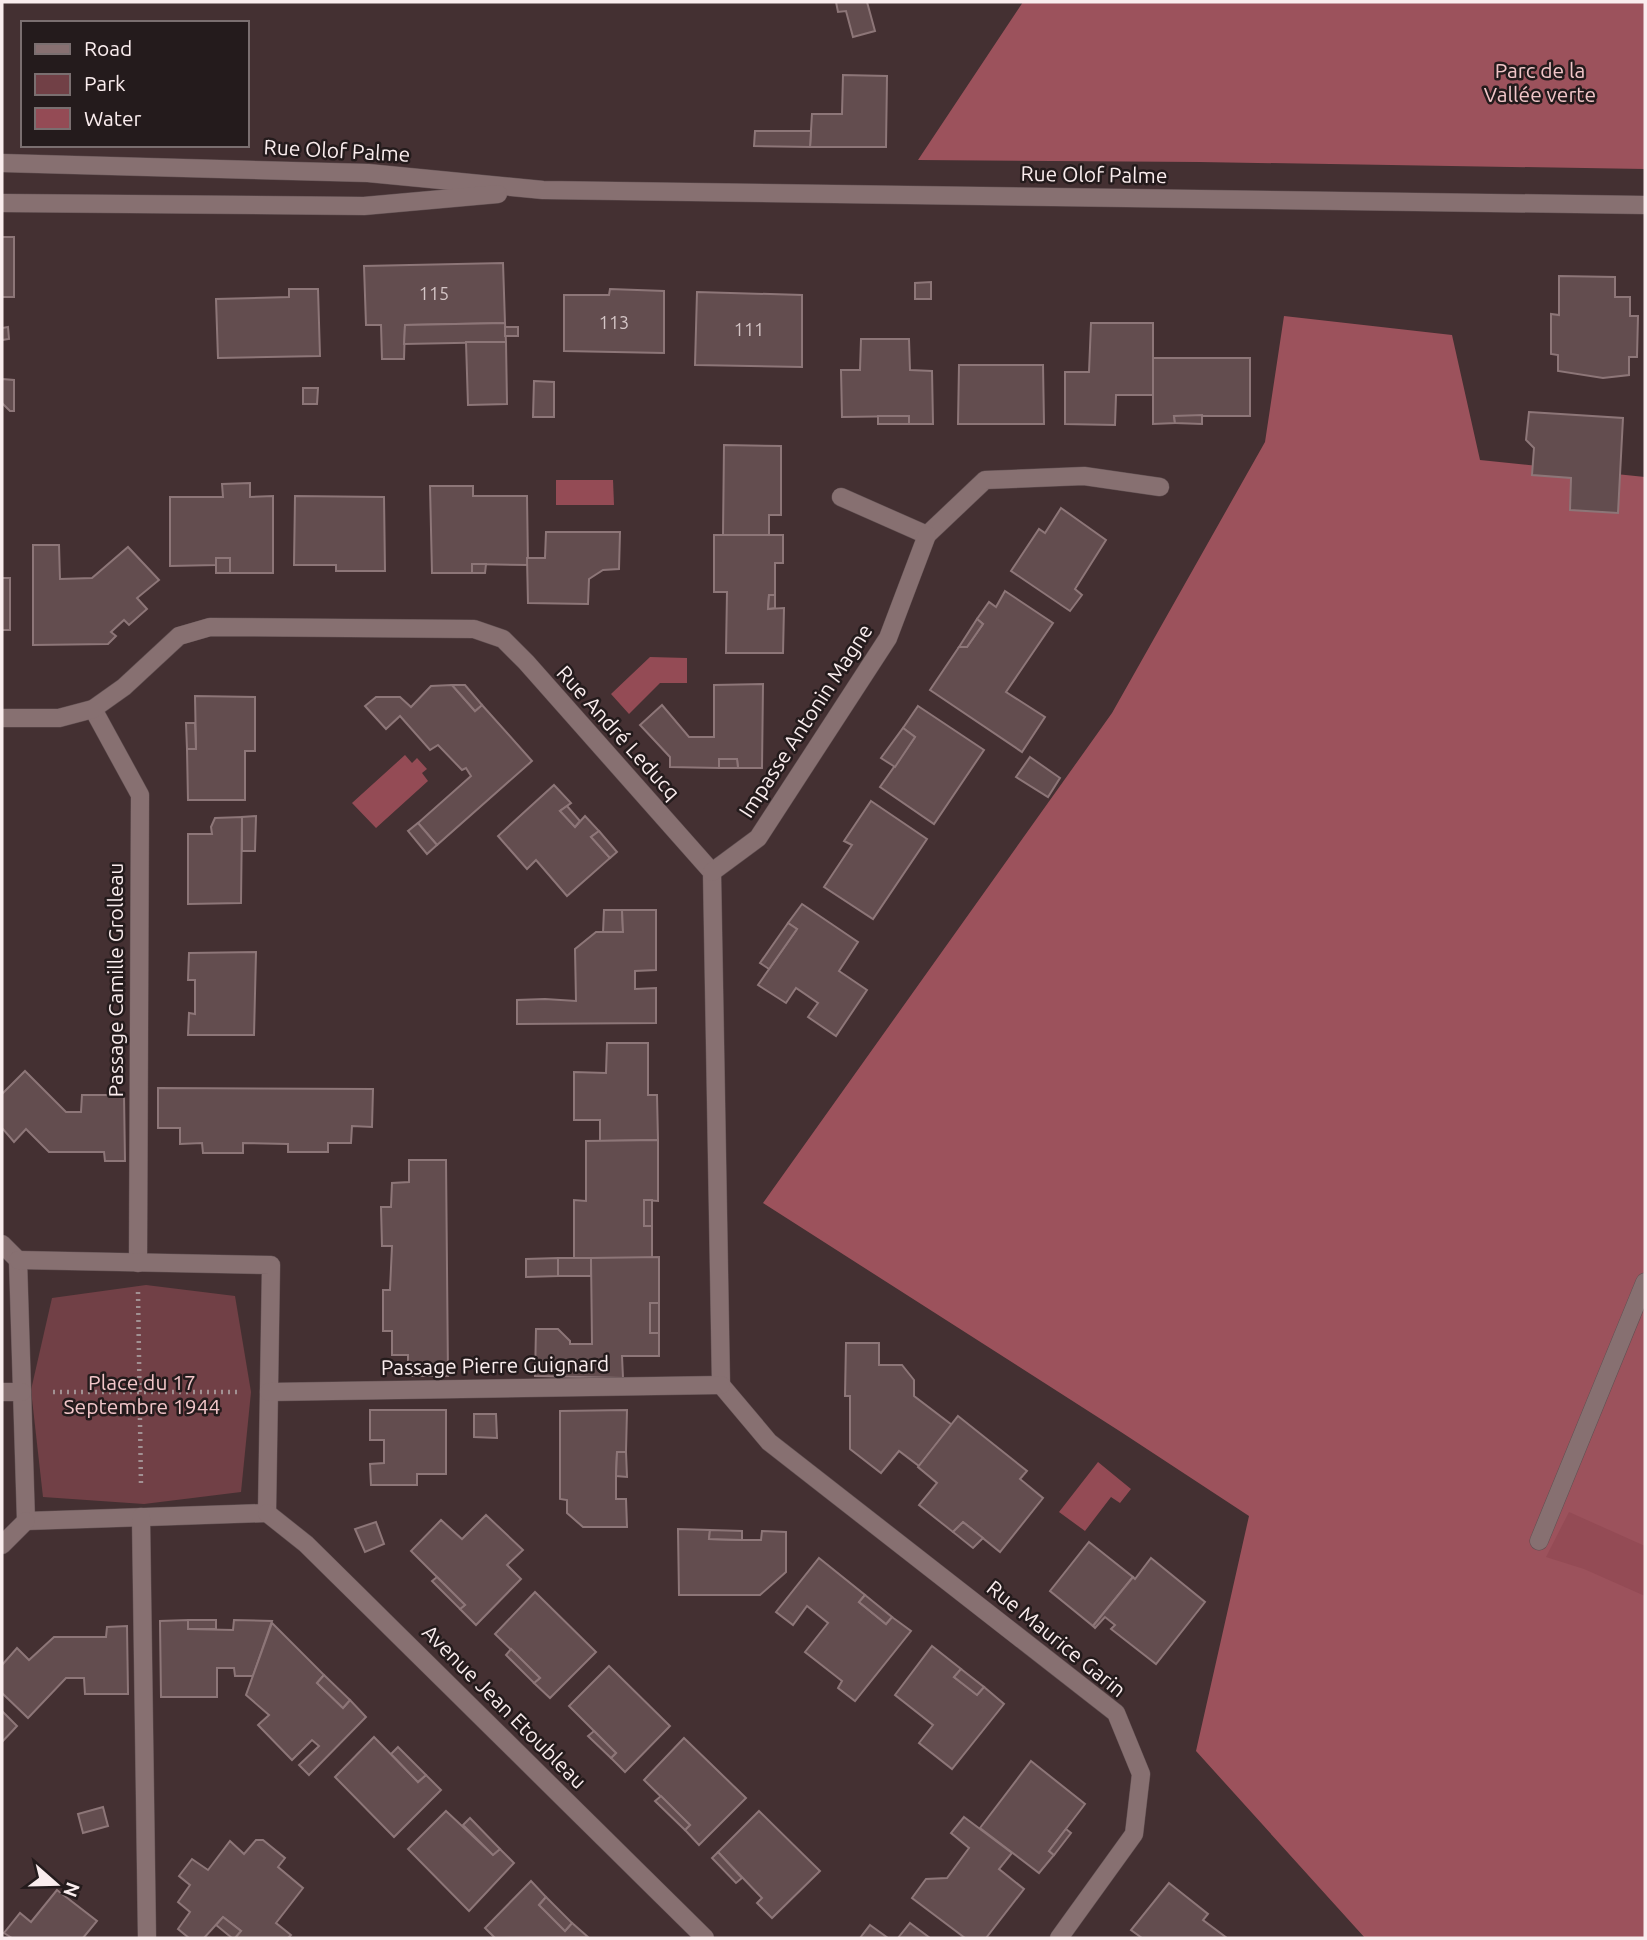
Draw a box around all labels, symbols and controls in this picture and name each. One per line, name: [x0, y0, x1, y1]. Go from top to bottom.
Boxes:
legend: [21, 21, 248, 147]
text: Road: [84, 36, 132, 60]
park label: Parc de la Vallée verte: [1484, 58, 1596, 106]
text: Park: [84, 71, 126, 95]
text: Water: [84, 106, 142, 130]
street label: Rue Olof Palme: [263, 134, 411, 166]
street label: Rue Olof Palme: [1020, 161, 1168, 187]
house number: 115: [419, 283, 449, 303]
house number: 113: [599, 312, 629, 332]
house number: 111: [734, 319, 764, 339]
street label: Impasse Antonin Magne: [734, 619, 877, 822]
street label: Rue André Leducq: [552, 660, 685, 804]
street label: Passage Camille Grolleau: [103, 863, 127, 1097]
street label: Passage Pierre Guignard: [381, 1351, 609, 1379]
park label: Place du 17 Septembre 1944: [64, 1370, 220, 1418]
street label: Rue Maurice Garin: [982, 1575, 1131, 1701]
street label: Avenue Jean Etoubleau: [418, 1619, 592, 1793]
north arrow: [21, 1849, 91, 1919]
text: N: [59, 1879, 85, 1900]

